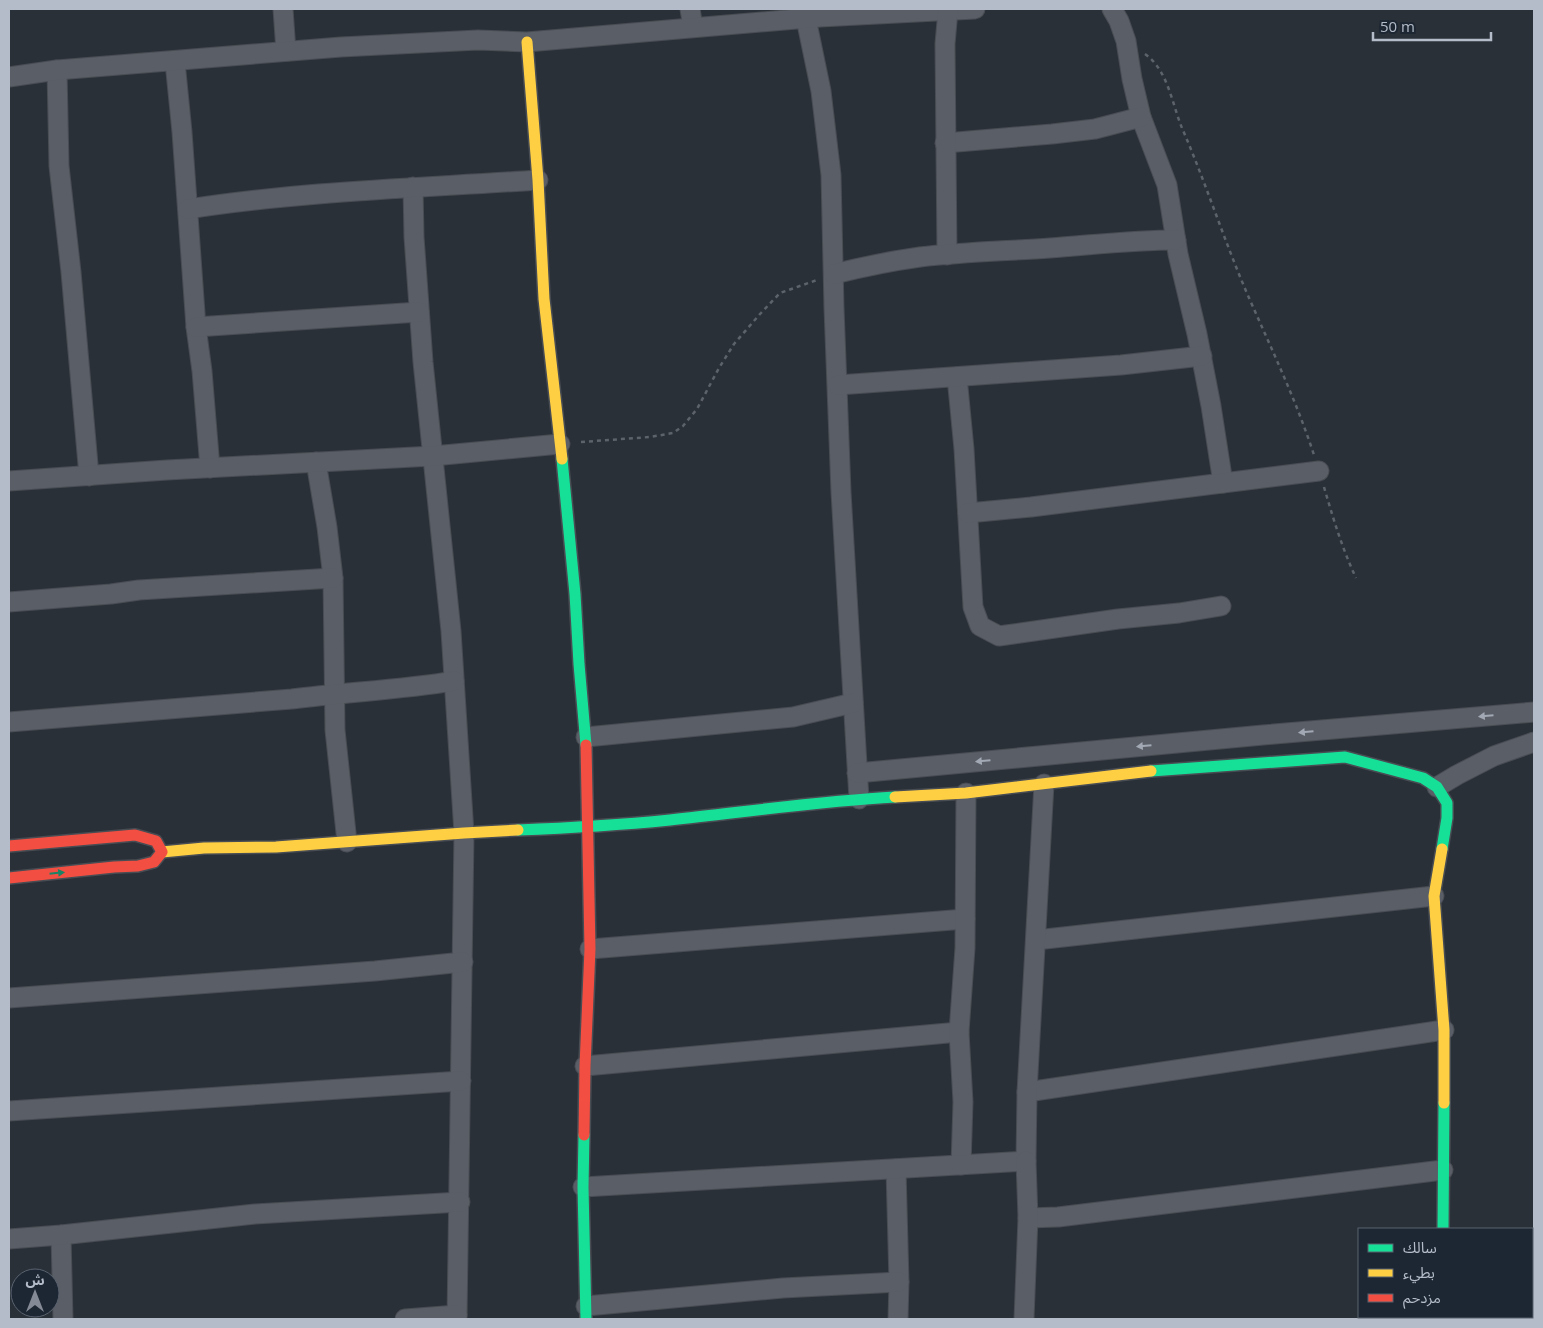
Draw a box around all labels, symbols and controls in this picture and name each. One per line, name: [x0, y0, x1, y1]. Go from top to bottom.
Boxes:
scale bar: [1373, 10, 1490, 42]
text: 50 m: [1380, 16, 1415, 36]
one-way arrow: [1477, 712, 1493, 720]
one-way arrow: [1298, 728, 1314, 736]
one-way arrow: [1136, 742, 1152, 750]
one-way arrow: [974, 757, 990, 765]
one-way arrow: [50, 869, 66, 877]
legend: [1358, 1228, 1533, 1318]
text: سالك: [1403, 1237, 1437, 1257]
text: بطيء: [1403, 1262, 1435, 1284]
north arrow: [10, 1268, 60, 1318]
text: ش: [25, 1270, 45, 1289]
text: مزدحم: [1403, 1287, 1441, 1309]

